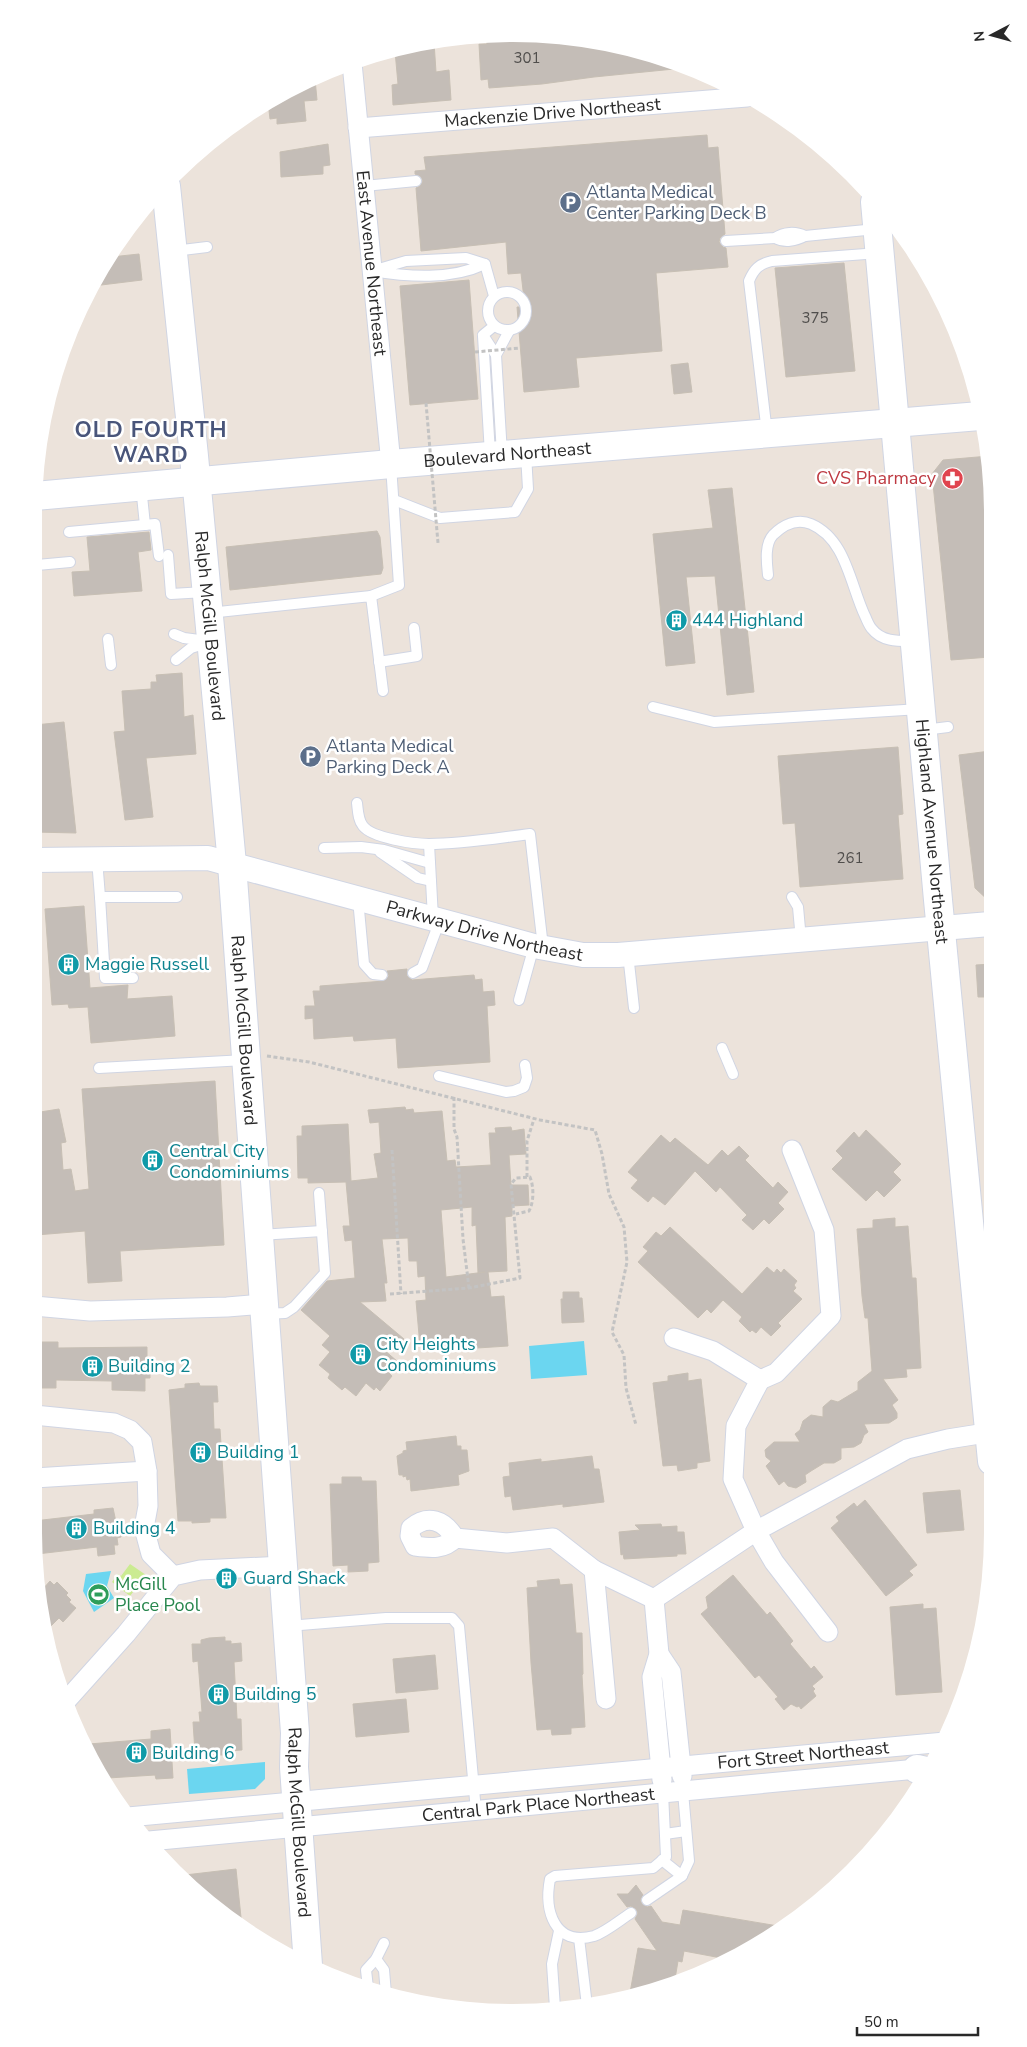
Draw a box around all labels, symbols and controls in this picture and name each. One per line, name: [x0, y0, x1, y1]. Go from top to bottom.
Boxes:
north arrow: [967, 10, 1017, 60]
text: N: [970, 30, 990, 43]
house number: 301: [513, 48, 541, 68]
street label: Mackenzie Drive Northeast: [443, 92, 662, 133]
street label: East Avenue Northeast: [351, 169, 392, 358]
place label: Atlanta Medical Center Parking Deck B: [586, 180, 767, 225]
parking icon: Atlanta Medical Center Parking Deck B: [558, 190, 582, 214]
house number: 375: [801, 308, 829, 328]
district label: OLD FOURTH WARD: [74, 415, 228, 470]
street label: Boulevard Northeast: [422, 436, 593, 473]
place label: CVS Pharmacy: [816, 466, 937, 490]
pharmacy icon: CVS Pharmacy: [940, 466, 964, 490]
street label: Ralph McGill Boulevard: [189, 530, 231, 722]
building icon: 444 Highland: [664, 608, 688, 632]
place label: 444 Highland: [692, 608, 803, 632]
street label: Highland Avenue Northeast: [910, 718, 954, 946]
place label: Atlanta Medical Parking Deck A: [326, 734, 454, 779]
parking icon: Atlanta Medical Parking Deck A: [298, 744, 322, 768]
house number: 261: [836, 848, 864, 868]
street label: Parkway Drive Northeast: [383, 895, 585, 967]
street label: Ralph McGill Boulevard: [225, 934, 263, 1126]
building icon: Maggie Russell: [57, 952, 81, 976]
place label: Maggie Russell: [85, 952, 210, 976]
place label: Central City Condominiums: [169, 1139, 289, 1184]
building icon: Central City Condominiums: [141, 1149, 165, 1173]
place label: City Heights Condominiums: [376, 1332, 496, 1377]
building icon: City Heights Condominiums: [348, 1342, 372, 1366]
building icon: Building 2: [80, 1354, 104, 1378]
place label: Building 2: [108, 1354, 191, 1378]
building icon: Building 1: [189, 1440, 213, 1464]
place label: Building 1: [217, 1440, 300, 1464]
building icon: Building 4: [65, 1516, 89, 1540]
place label: Building 4: [93, 1516, 176, 1540]
building icon: Guard Shack: [215, 1566, 239, 1590]
place label: Guard Shack: [243, 1566, 346, 1590]
place label: McGill Place Pool: [115, 1572, 201, 1617]
sports icon: McGill Place Pool: [87, 1582, 111, 1606]
building icon: Building 5: [206, 1682, 230, 1706]
place label: Building 5: [234, 1682, 317, 1706]
street label: Ralph McGill Boulevard: [282, 1726, 317, 1918]
street label: Fort Street Northeast: [716, 1735, 891, 1775]
building icon: Building 6: [124, 1741, 148, 1765]
place label: Building 6: [152, 1741, 235, 1765]
street label: Central Park Place Northeast: [421, 1782, 656, 1827]
scale bar: [857, 2004, 978, 2036]
text: 50 m: [864, 2012, 899, 2032]

